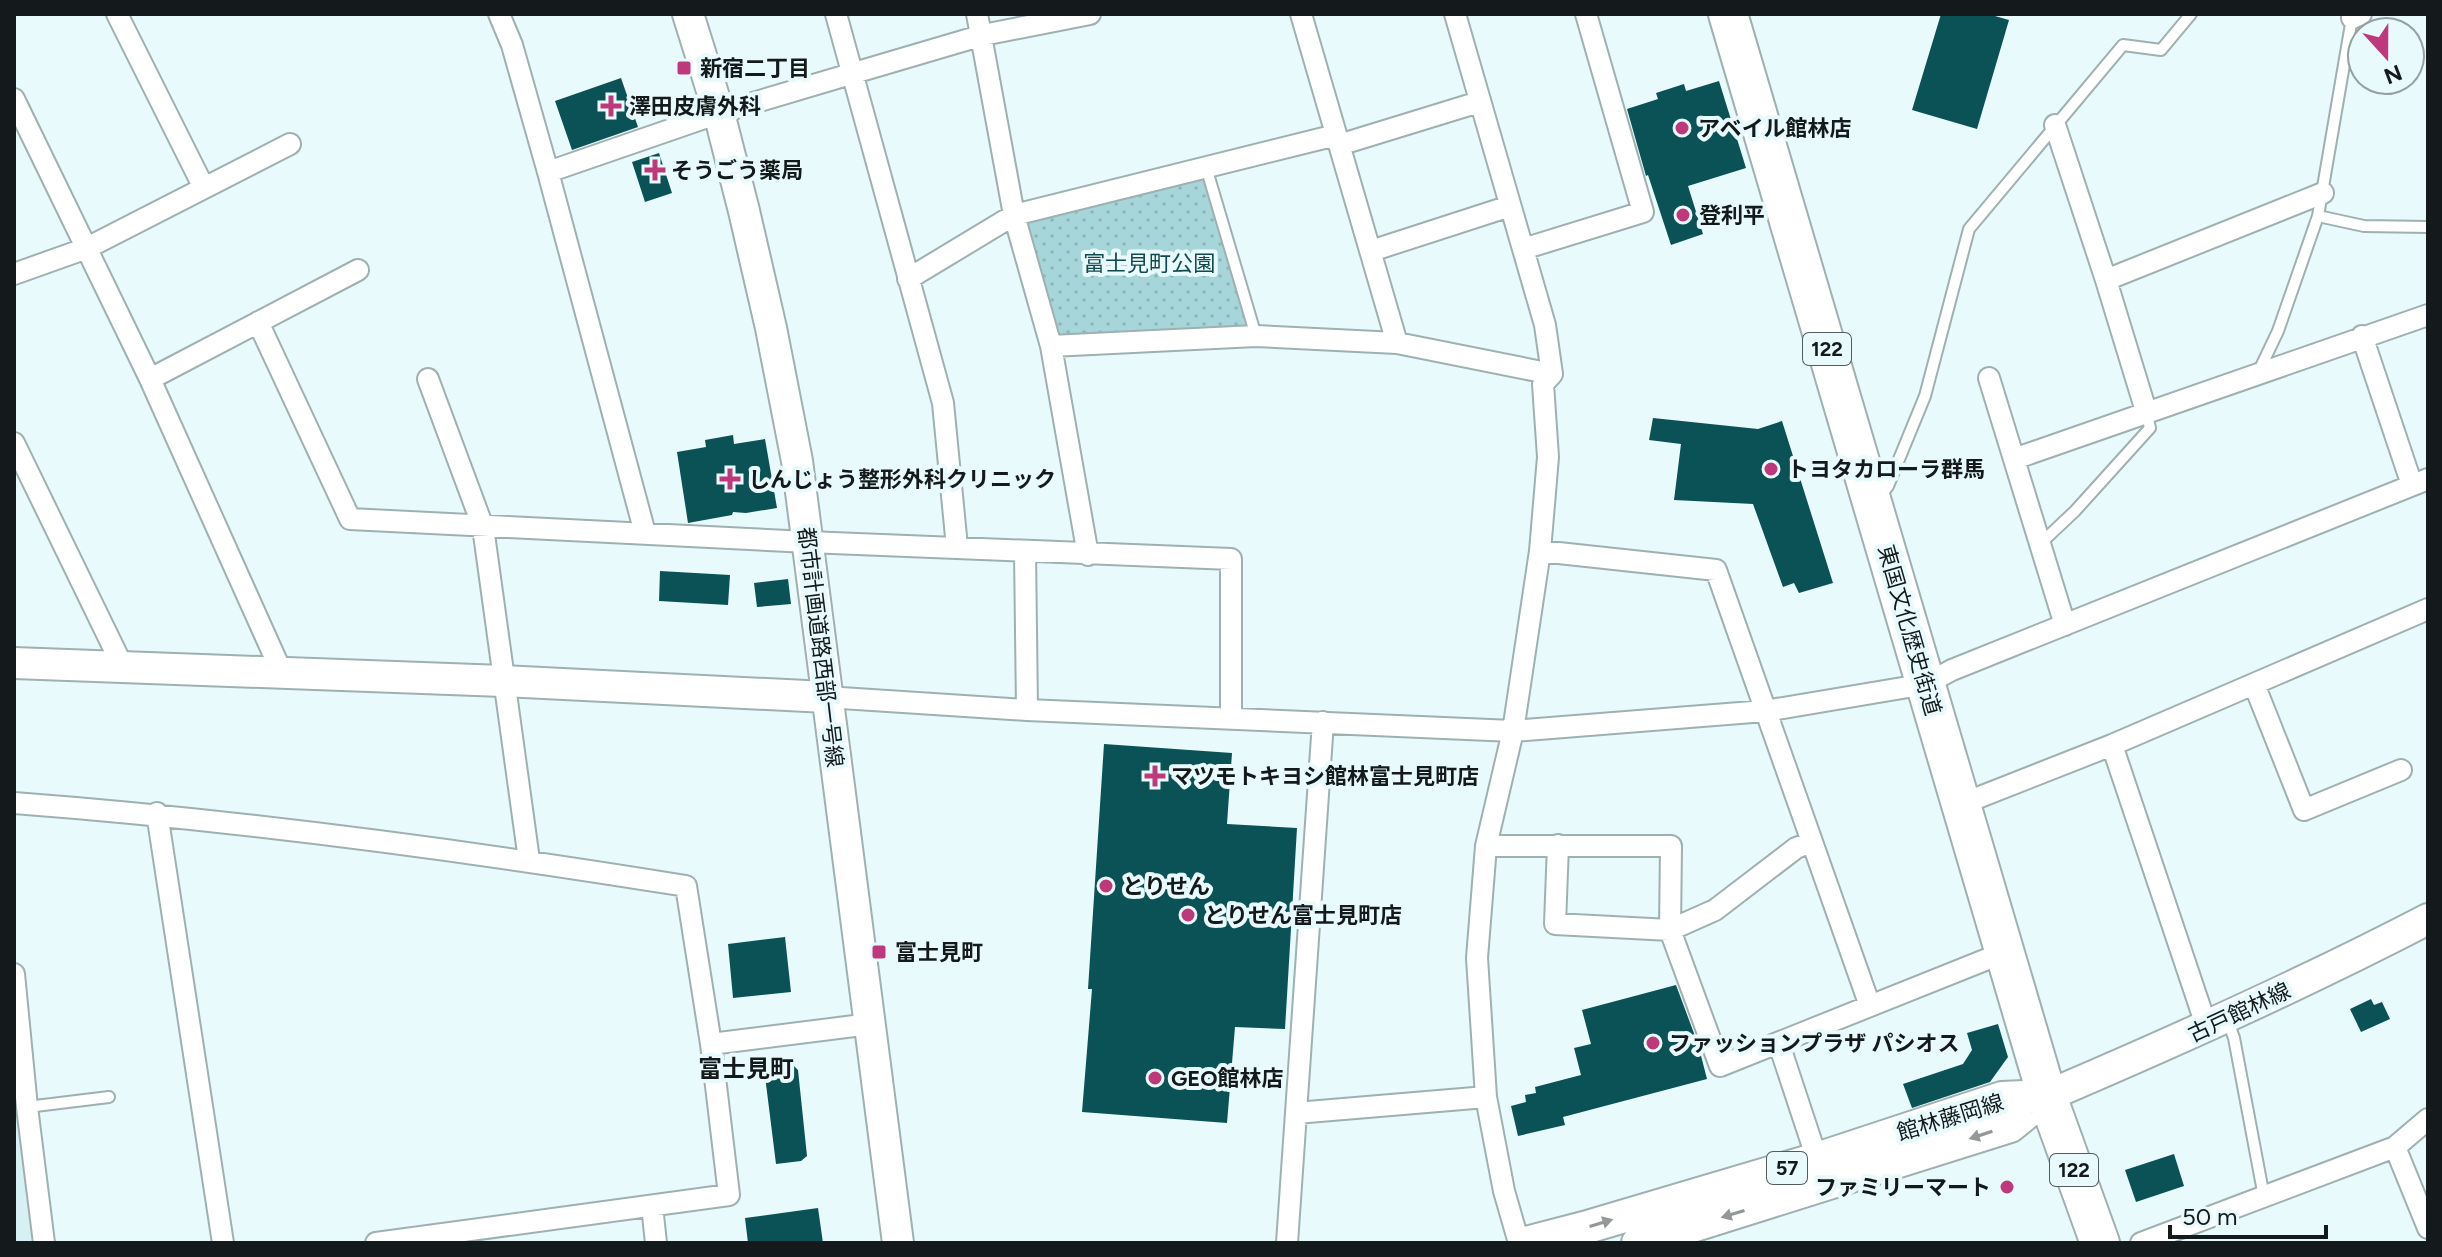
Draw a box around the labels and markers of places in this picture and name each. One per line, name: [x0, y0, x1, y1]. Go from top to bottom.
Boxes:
place label: 新宿二丁目: [700, 55, 810, 82]
marker: 新宿二丁目: [675, 59, 693, 77]
place label: 澤田皮膚外科: [629, 93, 761, 120]
marker: 澤田皮膚外科: [600, 95, 622, 117]
place label: アベイル館林店: [1698, 115, 1852, 142]
marker: アベイル館林店: [1673, 119, 1691, 137]
place label: そうごう薬局: [671, 157, 803, 184]
marker: そうごう薬局: [646, 161, 664, 179]
place label: 登利平: [1699, 202, 1765, 229]
marker: 登利平: [1674, 206, 1692, 224]
place label: トヨタカローラ群馬: [1787, 456, 1985, 483]
marker: トヨタカローラ群馬: [1762, 460, 1780, 478]
place label: しんじょう整形外科クリニック: [748, 466, 1056, 493]
marker: しんじょう整形外科クリニック: [719, 468, 741, 490]
place label: マツモトキヨシ館林富士見町店: [1171, 763, 1479, 790]
marker: マツモトキヨシ館林富士見町店: [1146, 767, 1164, 785]
place label: とりせん: [1122, 873, 1210, 900]
marker: とりせん: [1097, 877, 1115, 895]
place label: とりせん富士見町店: [1204, 902, 1402, 929]
marker: とりせん富士見町店: [1179, 906, 1197, 924]
place label: 富士見町: [895, 939, 983, 966]
marker: 富士見町: [870, 943, 888, 961]
place label: ファッションプラザ パシオス: [1669, 1030, 1960, 1057]
marker: ファッションプラザ パシオス: [1644, 1034, 1662, 1052]
place label: GEO館林店: [1171, 1065, 1284, 1092]
marker: GEO館林店: [1146, 1069, 1164, 1087]
place label: ファミリーマート: [1815, 1174, 1991, 1201]
marker: ファミリーマート: [1998, 1178, 2016, 1196]

